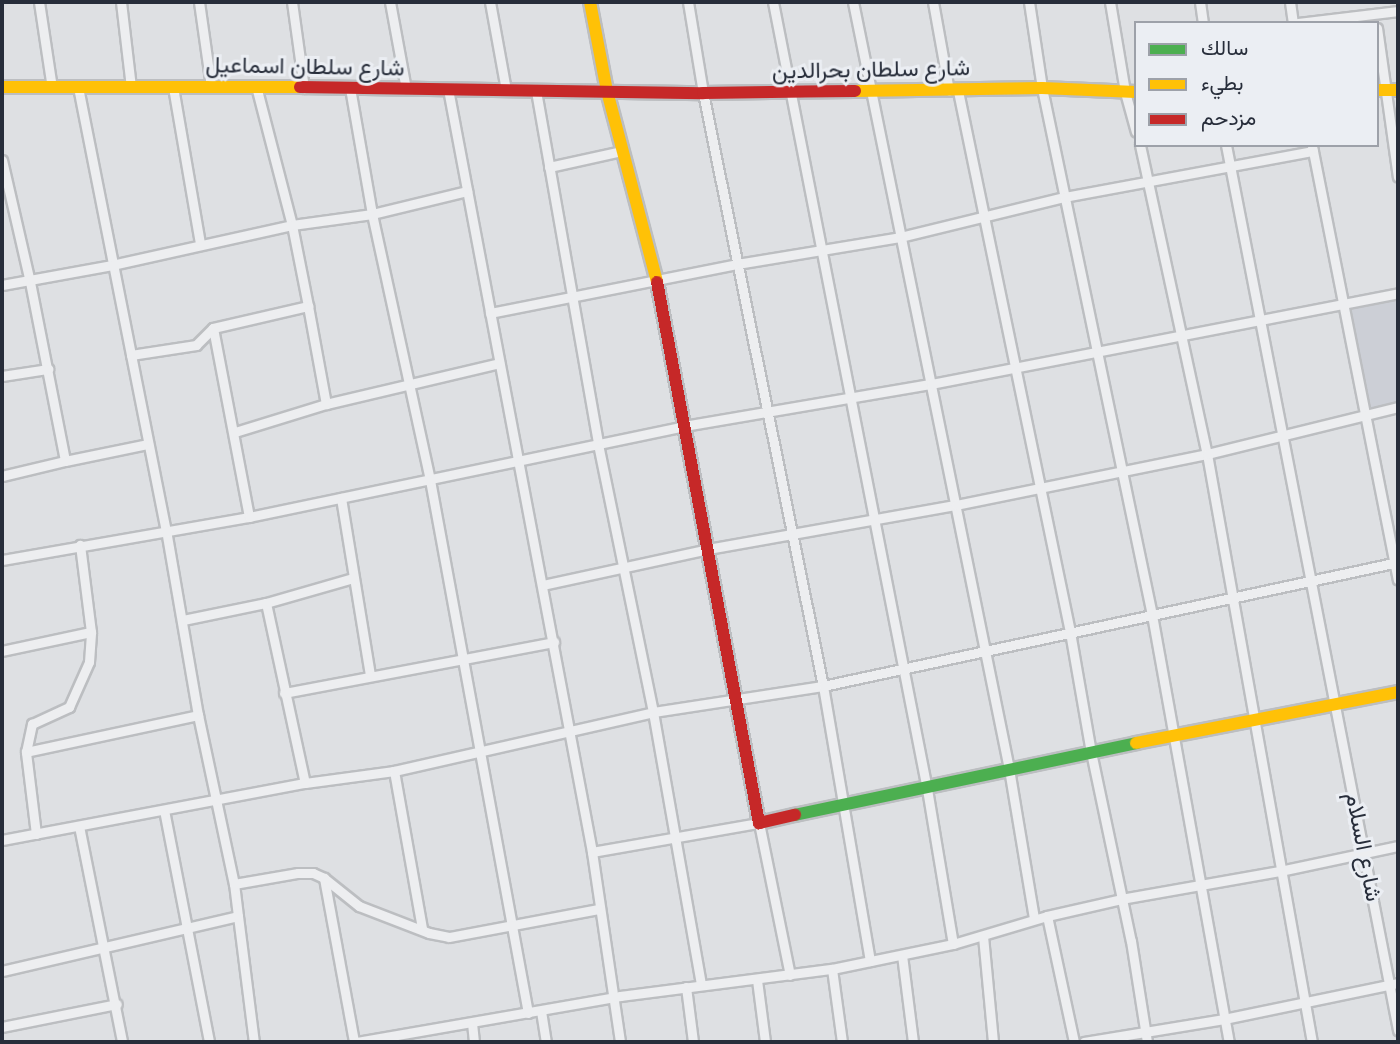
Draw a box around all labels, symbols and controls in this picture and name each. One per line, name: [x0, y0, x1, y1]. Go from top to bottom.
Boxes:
legend: [1134, 21, 1379, 147]
text: سالك: [1201, 36, 1248, 60]
street label: شارع سلطان اسماعيل: [205, 51, 405, 83]
street label: شارع سلطان بحرالدين: [772, 54, 970, 86]
text: بطيء: [1201, 71, 1244, 95]
text: مزدحم: [1201, 106, 1256, 130]
street label: شارع السلام: [1339, 790, 1387, 904]

